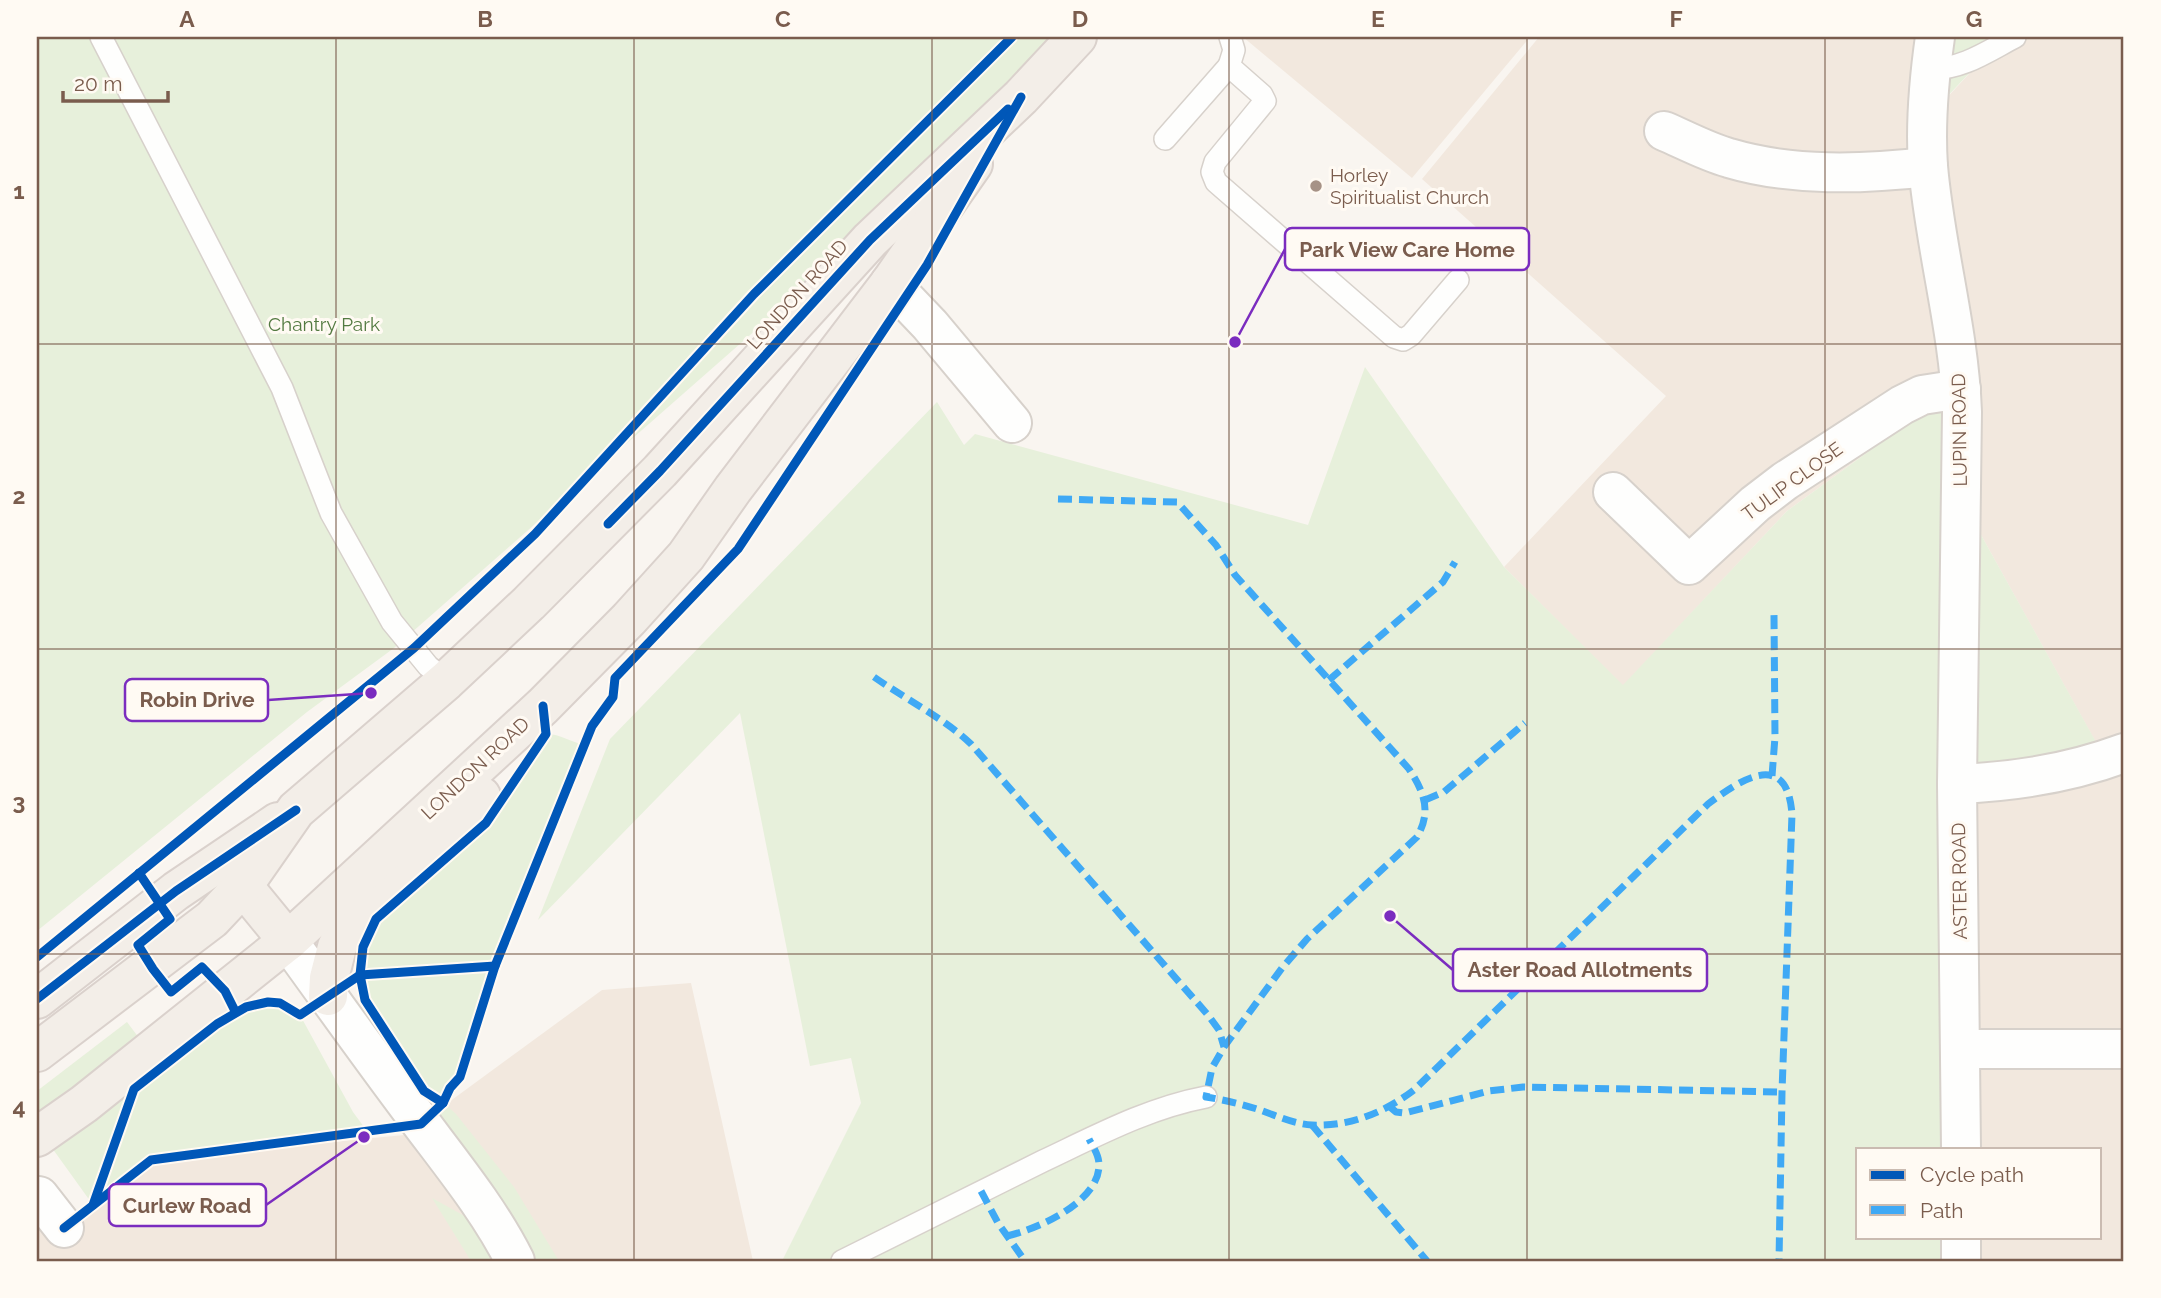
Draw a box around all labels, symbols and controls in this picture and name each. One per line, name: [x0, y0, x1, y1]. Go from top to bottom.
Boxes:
text: A: [179, 5, 195, 32]
text: B: [477, 5, 493, 32]
text: C: [775, 5, 791, 32]
text: D: [1072, 5, 1088, 32]
text: E: [1371, 5, 1385, 32]
text: F: [1669, 5, 1683, 32]
text: G: [1966, 5, 1982, 32]
scale bar: [63, 60, 168, 104]
text: 20 m: [74, 71, 122, 96]
place label: Horley Spiritualist Church: [1330, 164, 1489, 208]
text: 1: [13, 177, 25, 204]
marker: Horley Spiritualist Church: [1308, 178, 1324, 194]
callout: Park View Care Home: [1285, 228, 1529, 270]
street label: LONDON ROAD: [742, 235, 852, 353]
text: Park View Care Home: [1299, 237, 1515, 262]
park label: Chantry Park: [268, 313, 380, 335]
street label: LUPIN ROAD: [1947, 373, 1971, 487]
street label: TULIP CLOSE: [1737, 437, 1847, 525]
text: 2: [13, 482, 25, 509]
callout: Robin Drive: [125, 679, 268, 721]
text: Robin Drive: [140, 687, 255, 712]
street label: LONDON ROAD: [417, 712, 533, 824]
text: 3: [13, 788, 25, 815]
street label: ASTER ROAD: [1947, 822, 1971, 940]
callout: Aster Road Allotments: [1453, 949, 1707, 991]
text: Aster Road Allotments: [1468, 957, 1693, 982]
text: 4: [12, 1093, 26, 1120]
legend: [1856, 1148, 2102, 1238]
text: Cycle path: [1920, 1162, 2024, 1187]
callout: Curlew Road: [109, 1184, 266, 1226]
text: Curlew Road: [123, 1193, 251, 1218]
text: Path: [1920, 1198, 1964, 1223]

